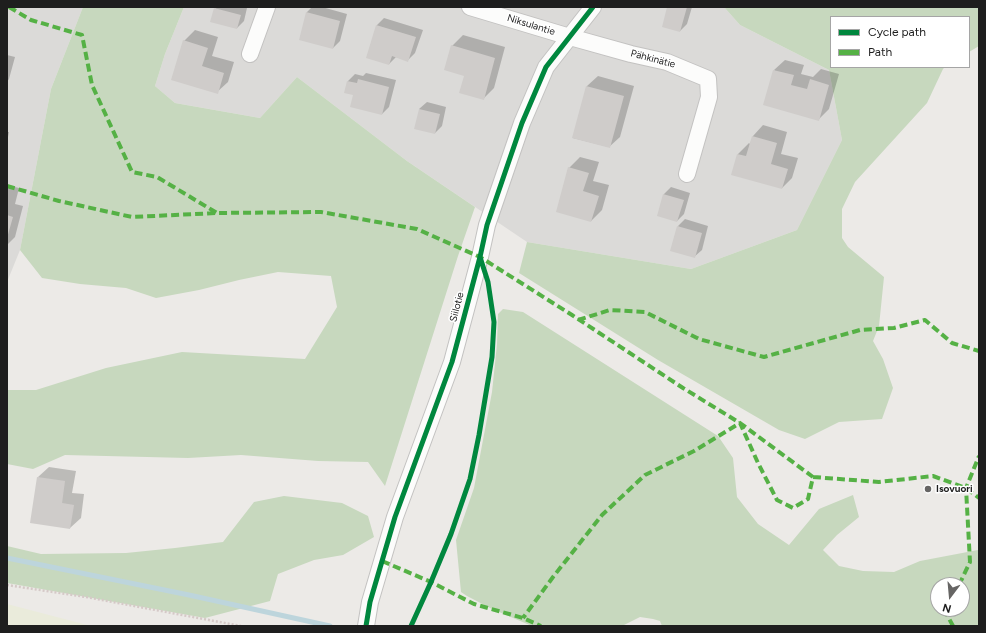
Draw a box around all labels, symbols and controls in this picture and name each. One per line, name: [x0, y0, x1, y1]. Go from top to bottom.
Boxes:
street label: Niksulantie: [506, 12, 556, 38]
legend: [830, 16, 970, 68]
text: Cycle path: [868, 25, 926, 39]
text: Path: [868, 45, 892, 59]
street label: Pähkinätie: [629, 47, 677, 71]
street label: Siilotie: [447, 291, 467, 323]
place label: Isovuori: [936, 483, 973, 495]
marker: Isovuori: [923, 484, 933, 494]
north arrow: [930, 577, 970, 617]
text: N: [941, 601, 953, 615]

